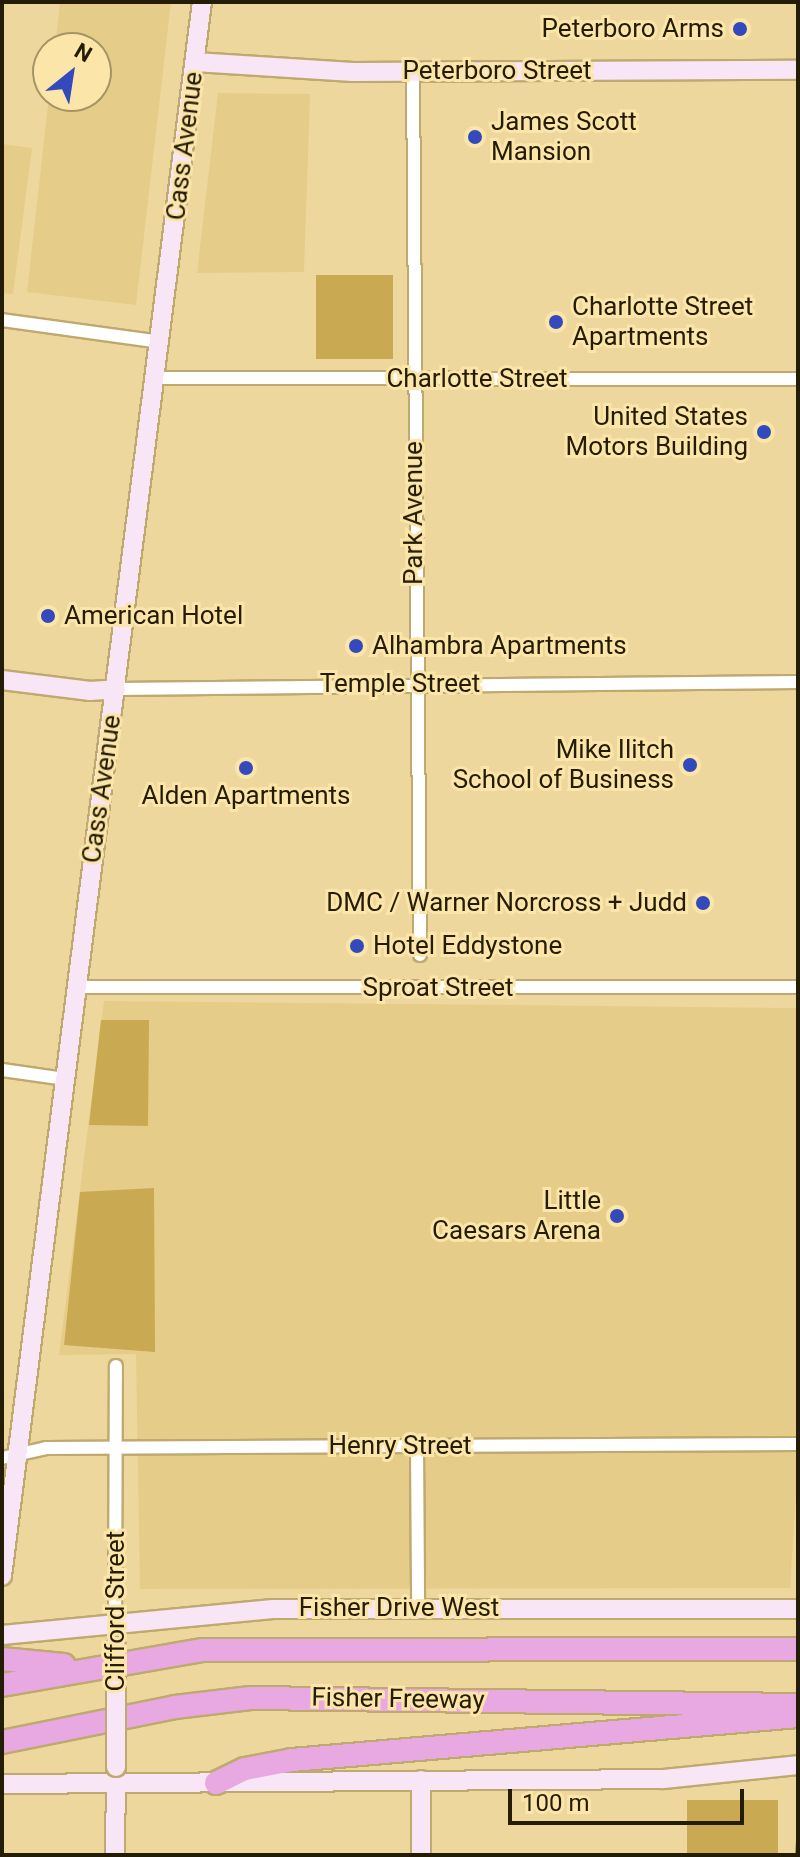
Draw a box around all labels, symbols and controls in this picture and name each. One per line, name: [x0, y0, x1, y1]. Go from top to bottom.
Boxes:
place label: Peterboro Arms: [542, 13, 724, 45]
marker: Peterboro Arms: [731, 20, 749, 38]
north arrow: [32, 32, 112, 112]
text: N: [70, 38, 96, 67]
street label: Peterboro Street: [403, 55, 591, 87]
street label: Cass Avenue: [160, 70, 210, 222]
place label: James Scott Mansion: [491, 106, 637, 168]
marker: James Scott Mansion: [466, 128, 484, 146]
place label: Charlotte Street Apartments: [572, 291, 753, 352]
marker: Charlotte Street Apartments: [547, 313, 565, 331]
street label: Charlotte Street: [386, 363, 568, 395]
place label: United States Motors Building: [566, 401, 748, 462]
marker: United States Motors Building: [755, 423, 773, 441]
street label: Park Avenue: [398, 441, 430, 585]
place label: American Hotel: [64, 600, 243, 632]
marker: American Hotel: [39, 607, 57, 625]
place label: Alhambra Apartments: [372, 630, 627, 662]
marker: Alhambra Apartments: [347, 637, 365, 655]
street label: Temple Street: [320, 668, 480, 700]
street label: Cass Avenue: [76, 713, 128, 865]
place label: Mike Ilitch School of Business: [453, 734, 674, 796]
marker: Mike Ilitch School of Business: [681, 756, 699, 774]
marker: Alden Apartments: [237, 759, 255, 777]
place label: Alden Apartments: [141, 780, 351, 812]
place label: DMC / Warner Norcross + Judd: [326, 887, 687, 919]
marker: DMC / Warner Norcross + Judd: [694, 894, 712, 912]
place label: Hotel Eddystone: [373, 930, 562, 962]
marker: Hotel Eddystone: [348, 937, 366, 955]
street label: Sproat Street: [362, 972, 514, 1004]
place label: Little Caesars Arena: [432, 1185, 601, 1246]
marker: Little Caesars Arena: [608, 1207, 626, 1225]
street label: Henry Street: [328, 1430, 472, 1462]
street label: Clifford Street: [100, 1531, 132, 1691]
street label: Fisher Drive West: [299, 1592, 499, 1624]
street label: Fisher Freeway: [311, 1682, 485, 1716]
scale bar: [512, 1773, 748, 1823]
text: 100 m: [522, 1789, 589, 1817]

